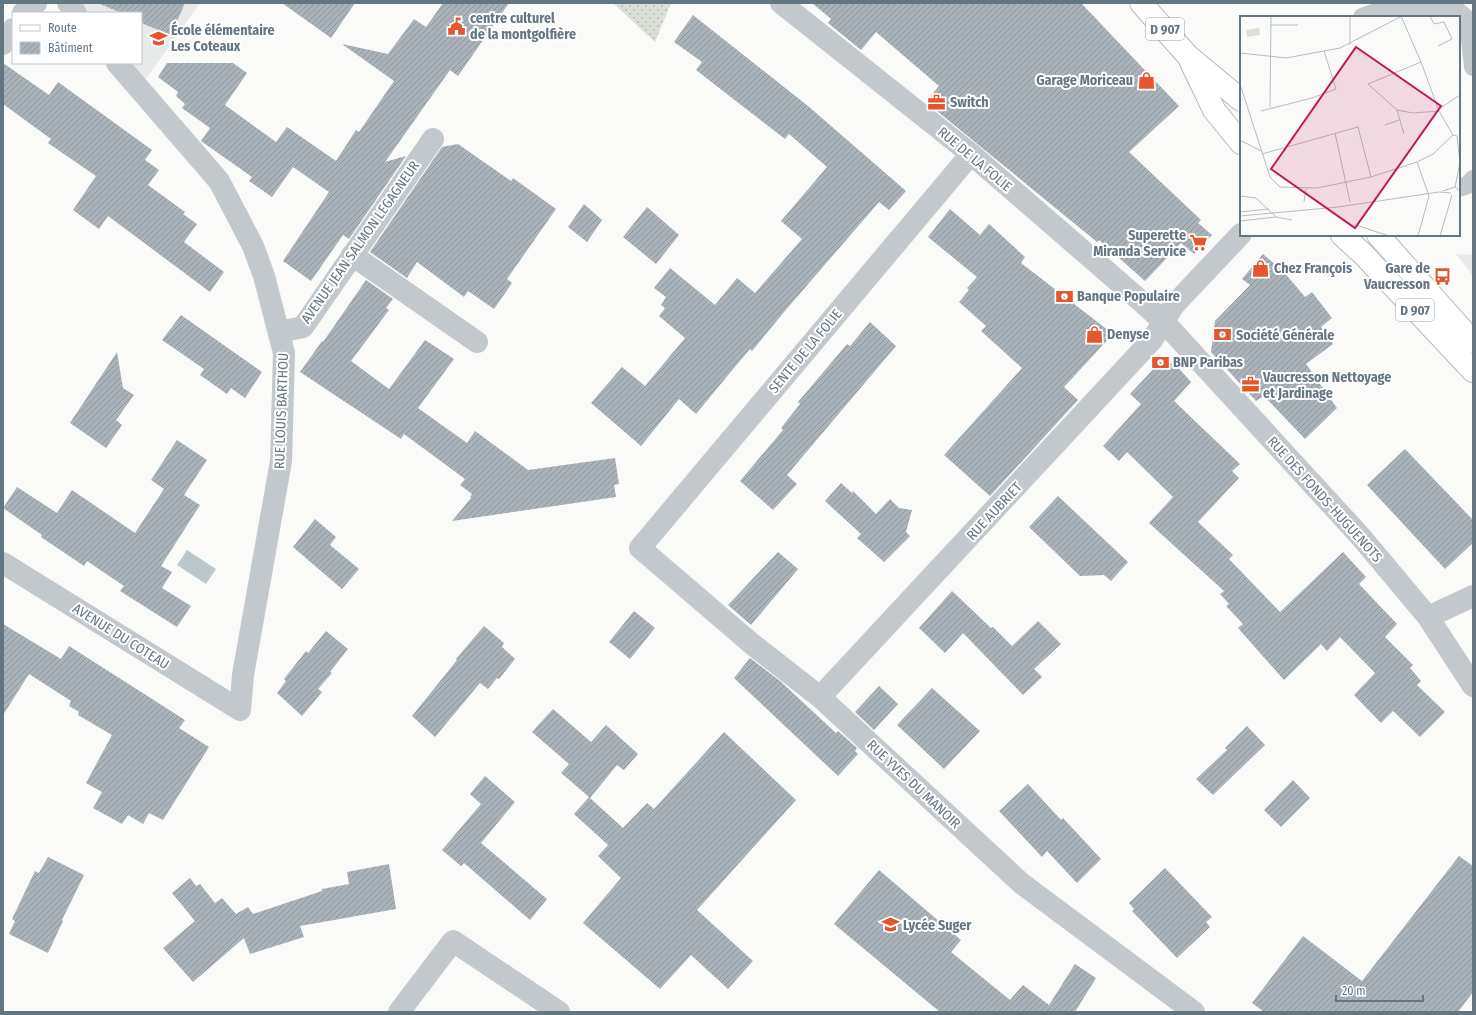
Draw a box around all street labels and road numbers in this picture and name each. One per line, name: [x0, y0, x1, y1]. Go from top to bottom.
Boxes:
road number: D 907: [1146, 18, 1184, 40]
street label: RUE DE LA FOLIE: [934, 123, 1016, 196]
street label: AVENUE JEAN SALMON LEGAGNEUR: [298, 157, 423, 327]
road number: D 907: [1396, 299, 1434, 321]
street label: SENTE DE LA FOLIE: [765, 306, 846, 397]
street label: RUE LOUIS BARTHOU: [271, 353, 292, 469]
street label: RUE DES FONDS-HUGUENOTS: [1264, 433, 1386, 566]
street label: RUE AUBRIET: [963, 478, 1026, 544]
street label: AVENUE DU COTEAU: [69, 600, 172, 673]
street label: RUE YVES DU MANOIR: [863, 737, 964, 832]

